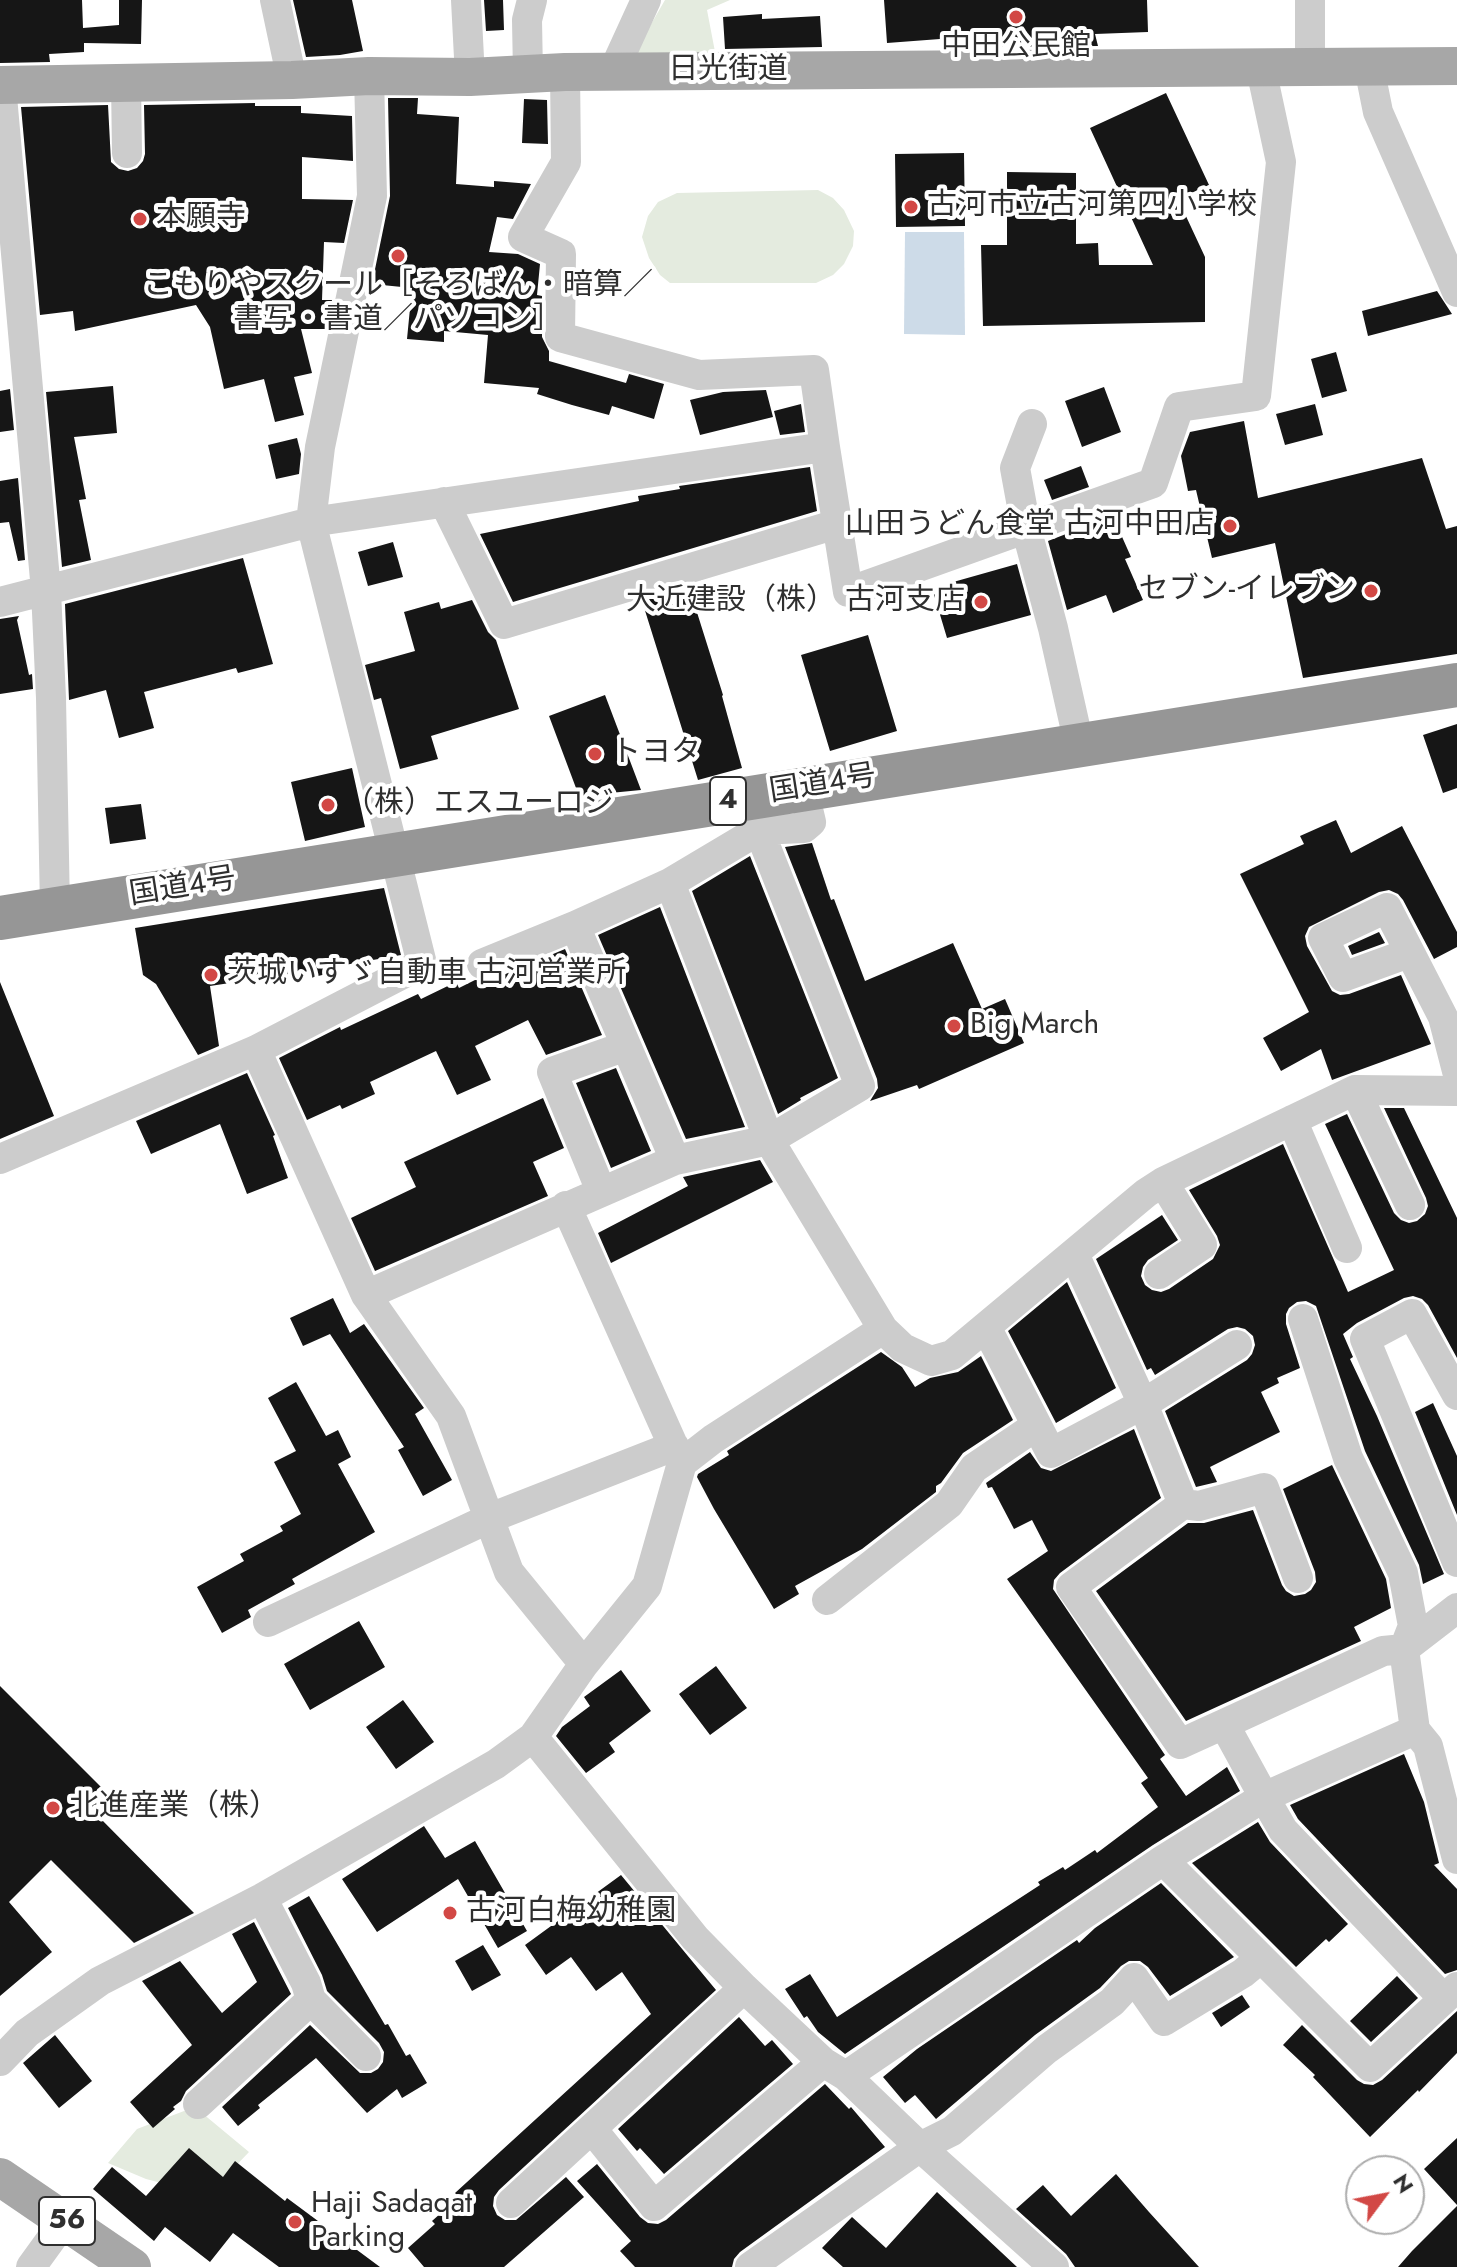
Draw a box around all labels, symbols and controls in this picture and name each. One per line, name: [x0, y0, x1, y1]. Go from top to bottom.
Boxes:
marker: 中田公民館: [1007, 8, 1025, 26]
place label: 中田公民館: [941, 30, 1091, 66]
street label: 日光街道: [668, 53, 788, 89]
place label: 古河市立古河第四小学校: [927, 189, 1257, 225]
marker: 古河市立古河第四小学校: [902, 198, 920, 216]
place label: 本願寺: [156, 201, 246, 237]
marker: 本願寺: [131, 210, 149, 228]
marker: こもりやスクール［そろばん・暗算／ 書写・書道／パソコン］: [389, 247, 407, 265]
place label: こもりやスクール［そろばん・暗算／ 書写・書道／パソコン］: [143, 269, 653, 340]
place label: 山田うどん食堂 古河中田店: [845, 508, 1214, 544]
marker: 山田うどん食堂 古河中田店: [1221, 517, 1239, 535]
place label: セブン-イレブン: [1139, 573, 1355, 609]
marker: セブン-イレブン: [1362, 582, 1380, 600]
place label: 大近建設（株） 古河支店: [626, 584, 965, 620]
marker: 大近建設（株） 古河支店: [972, 593, 990, 611]
place label: トヨタ: [611, 736, 701, 772]
marker: トヨタ: [586, 745, 604, 763]
street label: 国道4号: [767, 759, 879, 811]
road number: 4: [710, 777, 746, 825]
place label: （株）エスユーロジ: [344, 787, 614, 823]
marker: （株）エスユーロジ: [319, 796, 337, 814]
street label: 国道4号: [127, 862, 239, 914]
place label: 茨城いすゞ自動車 古河営業所: [227, 957, 626, 993]
marker: 茨城いすゞ自動車 古河営業所: [202, 966, 220, 984]
place label: Big March: [970, 1008, 1099, 1044]
marker: Big March: [945, 1017, 963, 1035]
place label: 北進産業（株）: [69, 1790, 279, 1826]
marker: 北進産業（株）: [44, 1799, 62, 1817]
place label: 古河白梅幼稚園: [466, 1895, 676, 1931]
marker: 古河白梅幼稚園: [441, 1904, 459, 1922]
north arrow: [1345, 2155, 1425, 2235]
text: N: [1385, 2167, 1422, 2199]
place label: Haji Sadaqat Parking: [311, 2187, 472, 2258]
road number: 56: [39, 2197, 95, 2245]
marker: Haji Sadaqat Parking: [286, 2213, 304, 2231]

